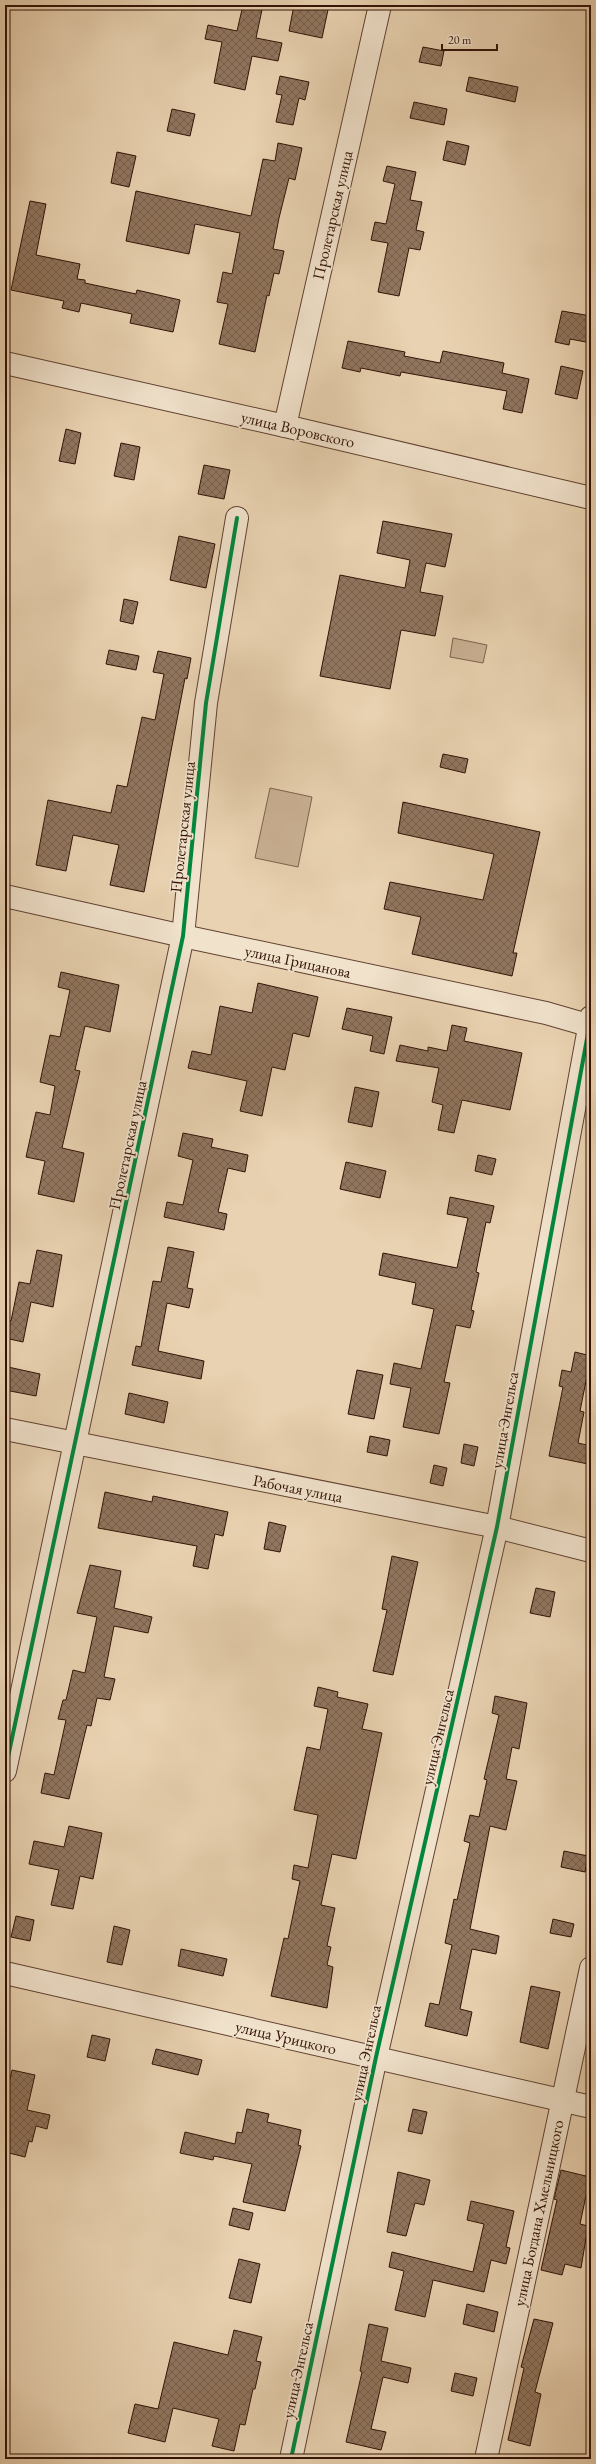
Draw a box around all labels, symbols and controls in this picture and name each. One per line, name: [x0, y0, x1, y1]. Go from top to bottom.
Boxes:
scale bar: [442, 26, 497, 52]
text: 20 m: [448, 32, 472, 48]
street label: Пролетарская улица: [307, 148, 358, 282]
street label: улица Воровского: [239, 406, 357, 453]
street label: Пролетарская улица: [165, 760, 200, 894]
street label: улица Грицанова: [243, 940, 354, 983]
street label: Пролетарская улица: [103, 1078, 152, 1212]
street label: улица Энгельса: [486, 1369, 523, 1470]
street label: Рабочая улица: [251, 1470, 345, 1508]
street label: улица Энгельса: [416, 1686, 459, 1787]
street label: улица Энгельса: [345, 2002, 386, 2103]
street label: улица Урицкого: [233, 2016, 339, 2059]
street label: улица Богдана Хмельницкого: [508, 2118, 569, 2308]
street label: улица Энгельса: [277, 2319, 318, 2420]

